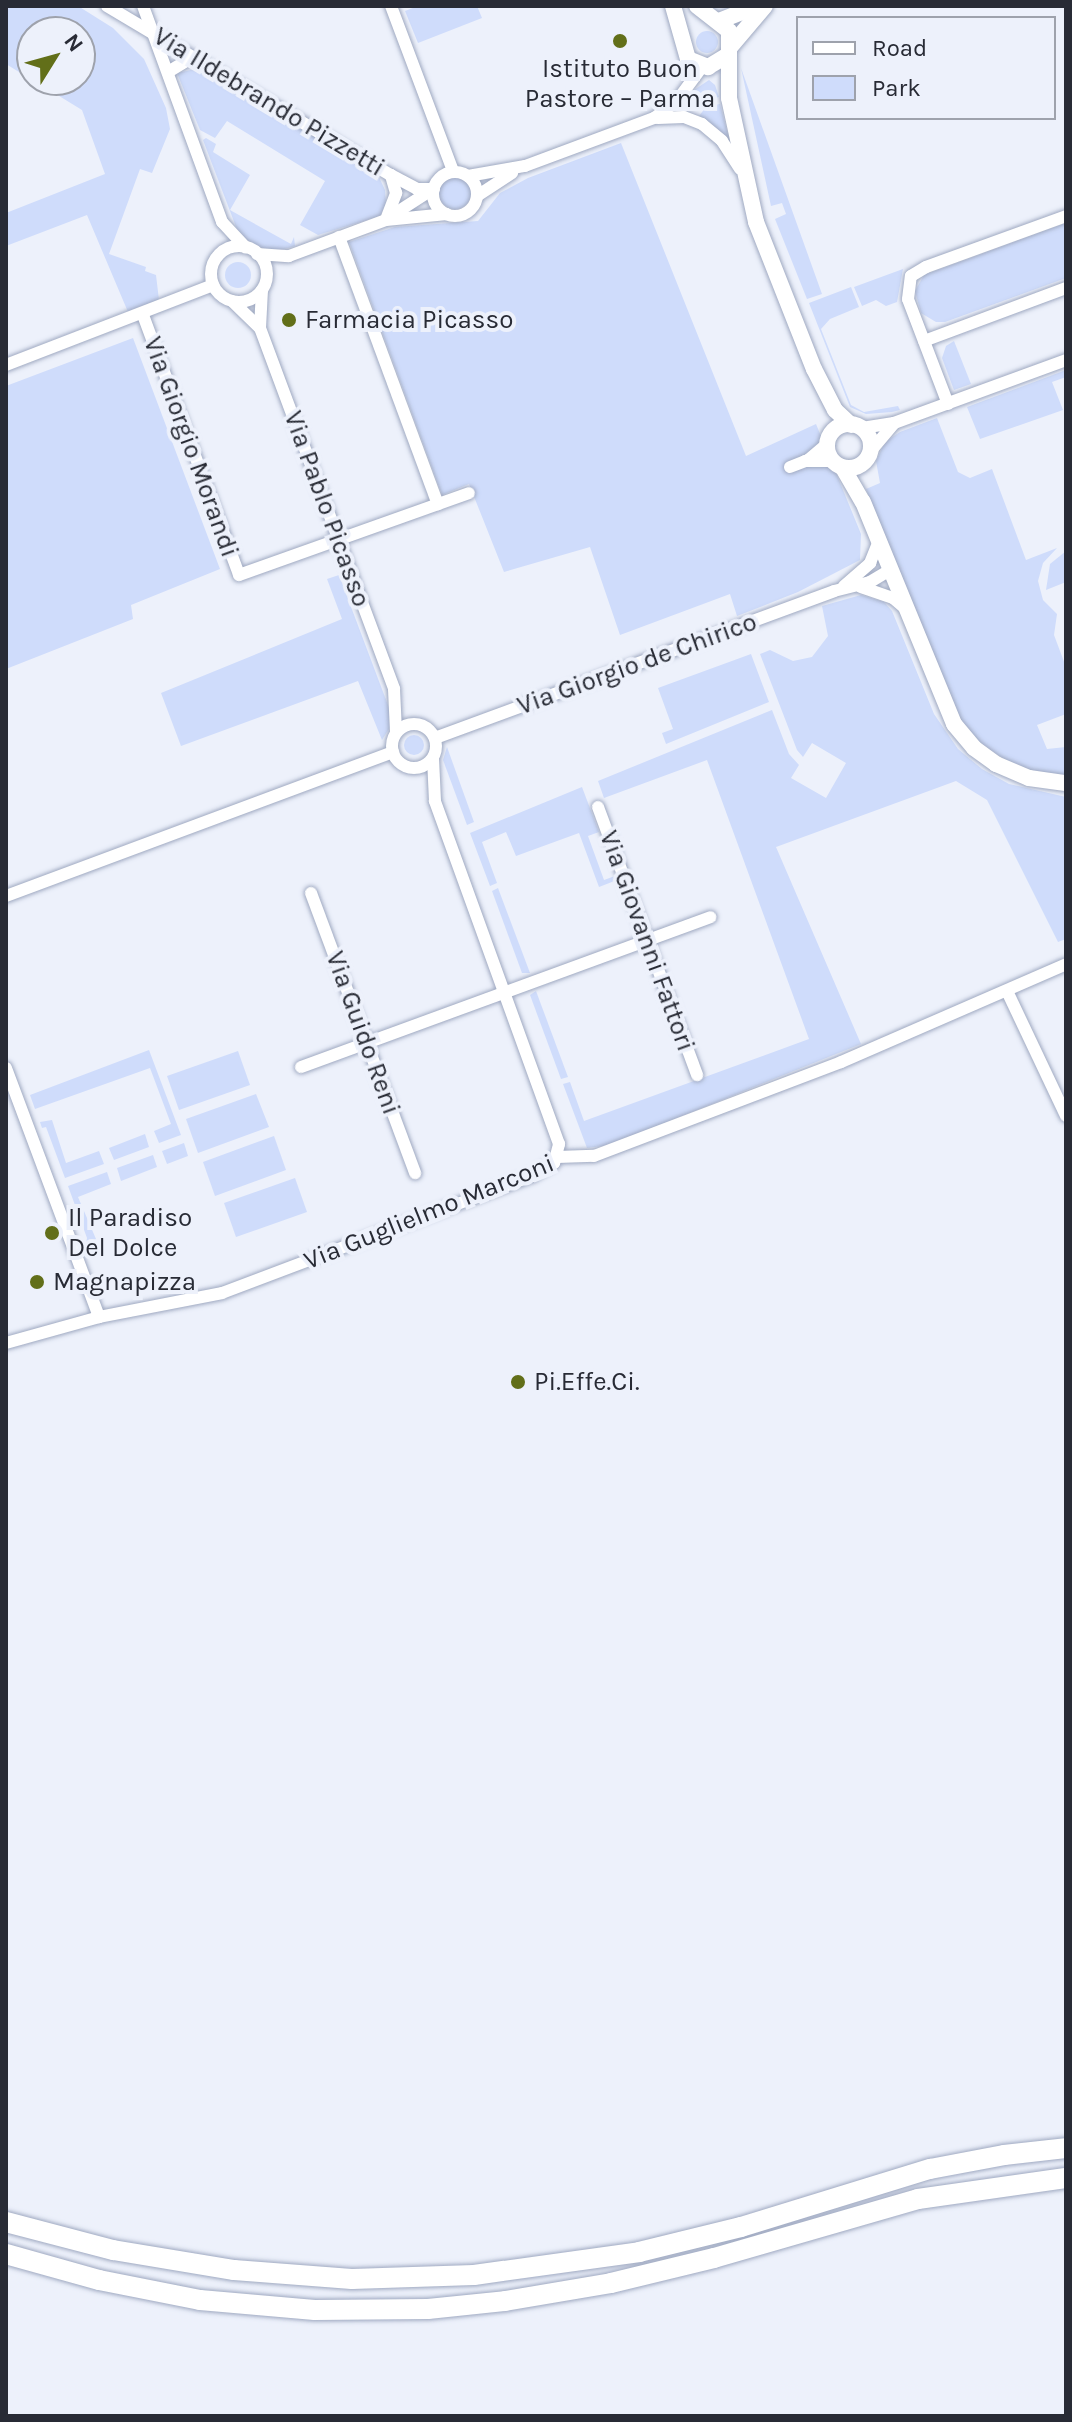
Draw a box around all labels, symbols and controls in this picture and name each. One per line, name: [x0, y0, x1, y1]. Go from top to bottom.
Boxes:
north arrow: [16, 16, 96, 96]
legend: [796, 16, 1056, 120]
street label: Via Ildebrando Pizzetti: [148, 21, 390, 183]
text: N: [58, 29, 89, 57]
marker: Istituto Buon Pastore – Parma: [611, 32, 629, 50]
text: Road: [872, 34, 927, 62]
place label: Istituto Buon Pastore – Parma: [525, 53, 715, 114]
text: Park: [872, 74, 921, 102]
place label: Farmacia Picasso: [305, 304, 513, 336]
marker: Farmacia Picasso: [280, 311, 298, 329]
street label: Via Giorgio Morandi: [137, 333, 245, 561]
street label: Via Pablo Picasso: [277, 407, 377, 611]
street label: Via Giorgio de Chirico: [513, 606, 761, 722]
street label: Via Giovanni Fattori: [593, 826, 701, 1056]
street label: Via Guido Reni: [319, 947, 407, 1119]
street label: Via Guglielmo Marconi: [299, 1147, 559, 1277]
place label: Il Paradiso Del Dolce: [68, 1202, 192, 1264]
marker: Il Paradiso Del Dolce: [43, 1224, 61, 1242]
place label: Magnapizza: [53, 1266, 196, 1298]
marker: Magnapizza: [28, 1273, 46, 1291]
place label: Pi.Effe.Ci.: [534, 1366, 640, 1398]
marker: Pi.Effe.Ci.: [509, 1373, 527, 1391]

